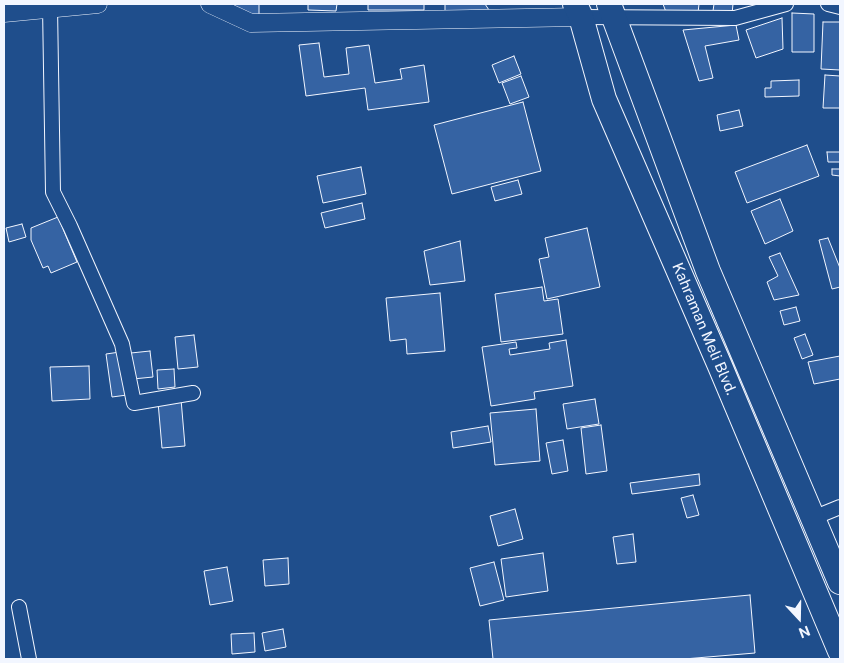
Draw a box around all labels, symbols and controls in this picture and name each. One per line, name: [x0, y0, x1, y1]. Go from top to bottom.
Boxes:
street label: Kahraman Meli Blvd.: [668, 260, 740, 398]
north arrow: [774, 593, 824, 643]
text: N: [796, 623, 812, 641]

